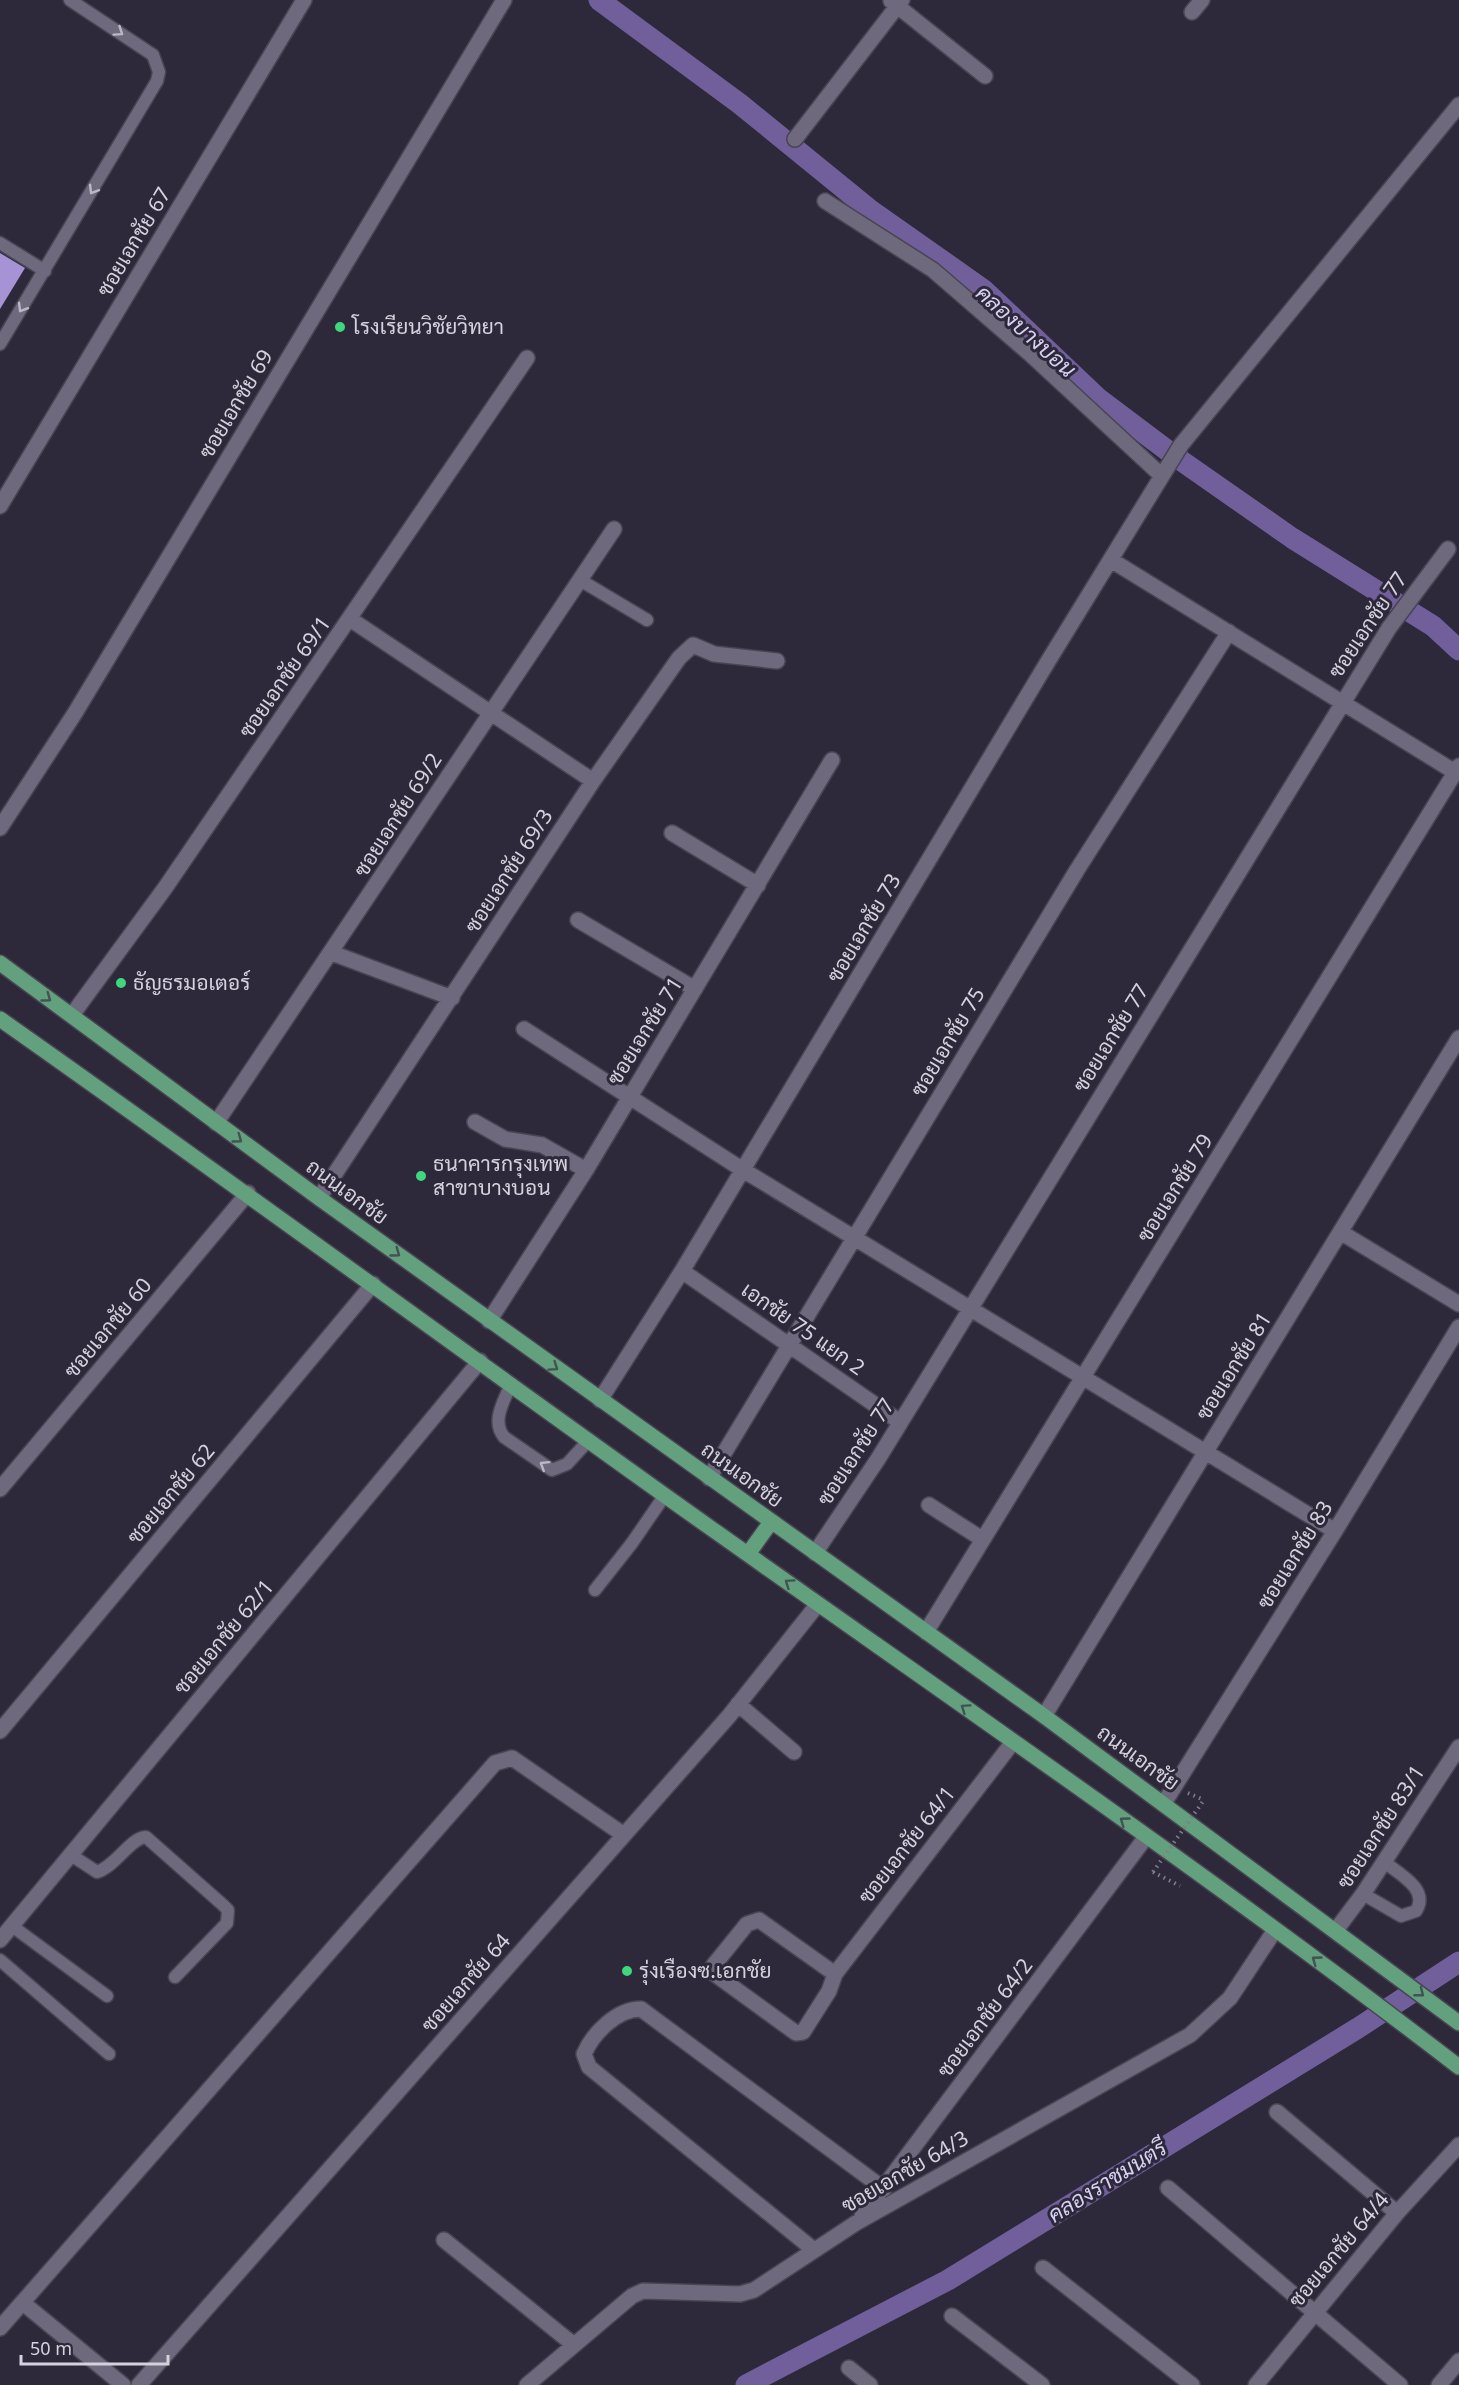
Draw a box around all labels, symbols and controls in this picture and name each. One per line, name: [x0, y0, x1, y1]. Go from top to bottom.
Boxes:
one-way arrow: [112, 25, 123, 36]
street label: ซอยเอกชัย 67: [90, 182, 177, 301]
one-way arrow: [89, 184, 100, 194]
water label: คลองบางบอน: [970, 277, 1083, 383]
one-way arrow: [18, 302, 30, 312]
place label: โรงเรียนวิชัยวิทยา: [351, 312, 504, 340]
marker: โรงเรียนวิชัยวิทยา: [333, 320, 347, 334]
street label: ซอยเอกชัย 69: [192, 344, 279, 463]
street label: ซอยเอกชัย 77: [1321, 566, 1413, 683]
street label: ซอยเอกชัย 69/1: [232, 610, 336, 743]
street label: ซอยเอกชัย 69/2: [347, 747, 448, 882]
street label: ซอยเอกชัย 69/3: [458, 803, 559, 938]
street label: ซอยเอกชัย 73: [820, 868, 907, 987]
place label: ธัญธรมอเตอร์: [133, 968, 250, 996]
street label: ซอยเอกชัย 71: [600, 971, 688, 1090]
marker: ธัญธรมอเตอร์: [114, 976, 128, 990]
street label: ซอยเอกชัย 77: [1066, 978, 1154, 1097]
street label: ซอยเอกชัย 75: [904, 982, 991, 1101]
one-way arrow: [41, 990, 52, 1001]
street label: ซอยเอกชัย 79: [1130, 1128, 1218, 1247]
one-way arrow: [231, 1132, 242, 1143]
place label: ธนาคารกรุงเทพ สาขาบางบอน: [433, 1149, 568, 1201]
street label: ถนนเอกชัย: [301, 1152, 394, 1230]
marker: ธนาคารกรุงเทพ สาขาบางบอน: [414, 1169, 428, 1183]
one-way arrow: [389, 1246, 400, 1257]
street label: ซอยเอกชัย 60: [57, 1271, 157, 1383]
street label: เอกชัย 75 แยก 2: [736, 1275, 871, 1381]
street label: ซอยเอกชัย 81: [1189, 1306, 1277, 1425]
one-way arrow: [548, 1360, 559, 1371]
street label: ซอยเอกชัย 77: [810, 1392, 900, 1510]
street label: ถนนเอกชัย: [696, 1435, 789, 1513]
street label: ซอยเอกชัย 62: [120, 1437, 220, 1549]
one-way arrow: [540, 1461, 551, 1472]
street label: ซอยเอกชัย 83: [1250, 1495, 1338, 1614]
street label: ซอยเอกชัย 62/1: [167, 1573, 280, 1700]
one-way arrow: [784, 1579, 795, 1590]
one-way arrow: [961, 1704, 972, 1715]
street label: ถนนเอกชัย: [1092, 1718, 1185, 1796]
street label: ซอยเอกชัย 83/1: [1330, 1759, 1431, 1894]
street label: ซอยเอกชัย 64/1: [851, 1780, 961, 1909]
one-way arrow: [1119, 1817, 1130, 1828]
street label: ซอยเอกชัย 64: [415, 1927, 516, 2038]
street label: ซอยเอกชัย 64/2: [930, 1952, 1038, 2083]
place label: รุ่งเรืองซ.เอกชัย: [639, 1956, 771, 1985]
one-way arrow: [1311, 1956, 1322, 1967]
marker: รุ่งเรืองซ.เอกชัย: [620, 1964, 634, 1978]
one-way arrow: [1413, 1986, 1424, 1997]
street label: ซอยเอกชัย 64/3: [836, 2123, 973, 2219]
water label: คลองราชมนตรี: [1041, 2131, 1173, 2229]
street label: ซอยเอกชัย 64/4: [1282, 2186, 1395, 2313]
scale bar: [21, 2328, 168, 2366]
text: 50 m: [30, 2336, 72, 2360]

